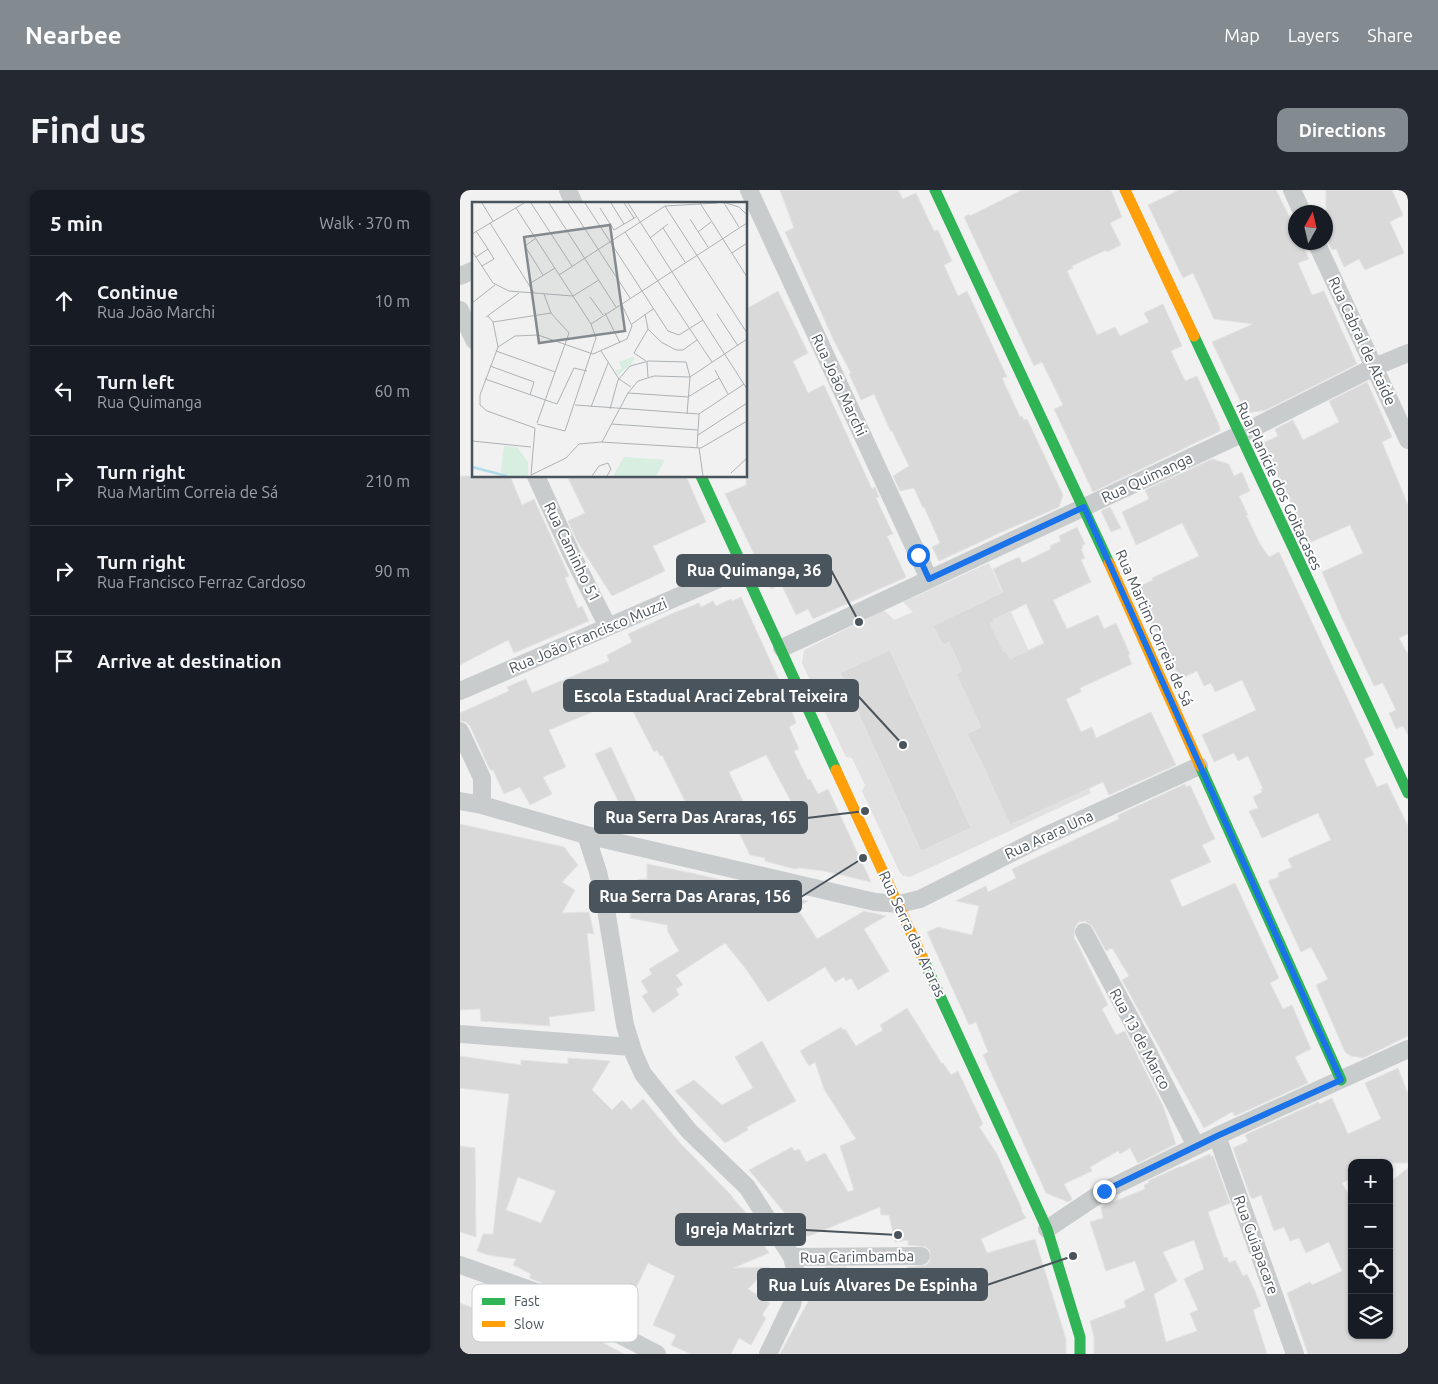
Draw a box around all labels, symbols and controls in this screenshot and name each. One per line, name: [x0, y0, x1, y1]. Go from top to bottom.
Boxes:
text: Nearbee: [25, 22, 122, 49]
text: Map: [1224, 25, 1260, 45]
text: Layers: [1288, 25, 1339, 45]
text: Share: [1367, 25, 1413, 45]
button: Directions: [1277, 108, 1408, 152]
text: Find us: [30, 110, 146, 150]
inset map: [472, 202, 748, 478]
north arrow: [1288, 205, 1333, 250]
text: 5 min: [50, 211, 103, 235]
text: Walk · 370 m: [319, 214, 410, 232]
street label: Rua Cabral de Ataíde: [1325, 274, 1400, 408]
text: Continue: [97, 281, 178, 303]
icon: ahead: [50, 287, 78, 315]
text: 10 m: [374, 292, 410, 310]
text: Rua João Marchi: [97, 303, 215, 321]
street label: Rua João Marchi: [808, 331, 871, 439]
text: Turn left: [97, 371, 175, 393]
icon: left: [50, 377, 78, 405]
text: 60 m: [374, 382, 410, 400]
text: Rua Quimanga: [97, 393, 202, 411]
street label: Rua Planície dos Goitacases: [1233, 399, 1326, 573]
street label: Rua Quimanga: [1099, 449, 1195, 506]
text: Turn right: [97, 461, 185, 483]
icon: right: [50, 467, 78, 495]
text: 210 m: [365, 472, 410, 490]
text: Rua Martim Correia de Sá: [97, 483, 278, 501]
street label: Rua Caminho 51: [541, 499, 604, 604]
route start: [907, 544, 930, 567]
street label: Rua Martim Correia de Sá: [1112, 547, 1197, 709]
text: Turn right: [97, 551, 185, 573]
callout: Rua Quimanga, 36: [677, 555, 831, 586]
icon: right: [50, 557, 78, 585]
text: Rua Quimanga, 36: [687, 561, 821, 579]
text: 90 m: [374, 562, 410, 580]
text: Rua Francisco Ferraz Cardoso: [97, 573, 306, 591]
street label: Rua João Francisco Muzzi: [506, 594, 669, 677]
icon: arrive: [50, 647, 78, 675]
text: Arrive at destination: [97, 650, 282, 672]
callout: Escola Estadual Araci Zebral Teixeira: [564, 680, 858, 711]
text: Escola Estadual Araci Zebral Teixeira: [574, 687, 848, 705]
callout: Rua Serra Das Araras, 165: [595, 802, 807, 833]
street label: Rua Arara Una: [1002, 807, 1096, 862]
text: Rua Serra Das Araras, 165: [605, 808, 797, 826]
street label: Rua Serra das Araras: [876, 868, 949, 1000]
callout: Rua Serra Das Araras, 156: [590, 881, 801, 912]
text: Rua Serra Das Araras, 156: [599, 887, 791, 905]
street label: Rua 13 de Marco: [1107, 985, 1174, 1092]
map controls: [1348, 1159, 1393, 1339]
button: +: [1348, 1159, 1393, 1204]
route end: [1093, 1180, 1116, 1203]
street label: Rua Guiapacare: [1231, 1193, 1282, 1297]
button: −: [1348, 1204, 1393, 1249]
callout: Igreja Matrizrt: [676, 1214, 805, 1245]
text: Igreja Matrizrt: [686, 1220, 795, 1238]
street label: Rua Carimbamba: [800, 1247, 914, 1266]
button: locate: [1348, 1249, 1393, 1294]
callout: Rua Luís Alvares De Espinha: [758, 1269, 987, 1300]
text: Rua Luís Alvares De Espinha: [768, 1276, 978, 1294]
legend: [472, 1284, 638, 1342]
text: Fast: [514, 1293, 540, 1309]
button: layers: [1348, 1294, 1393, 1339]
text: Slow: [514, 1316, 544, 1332]

